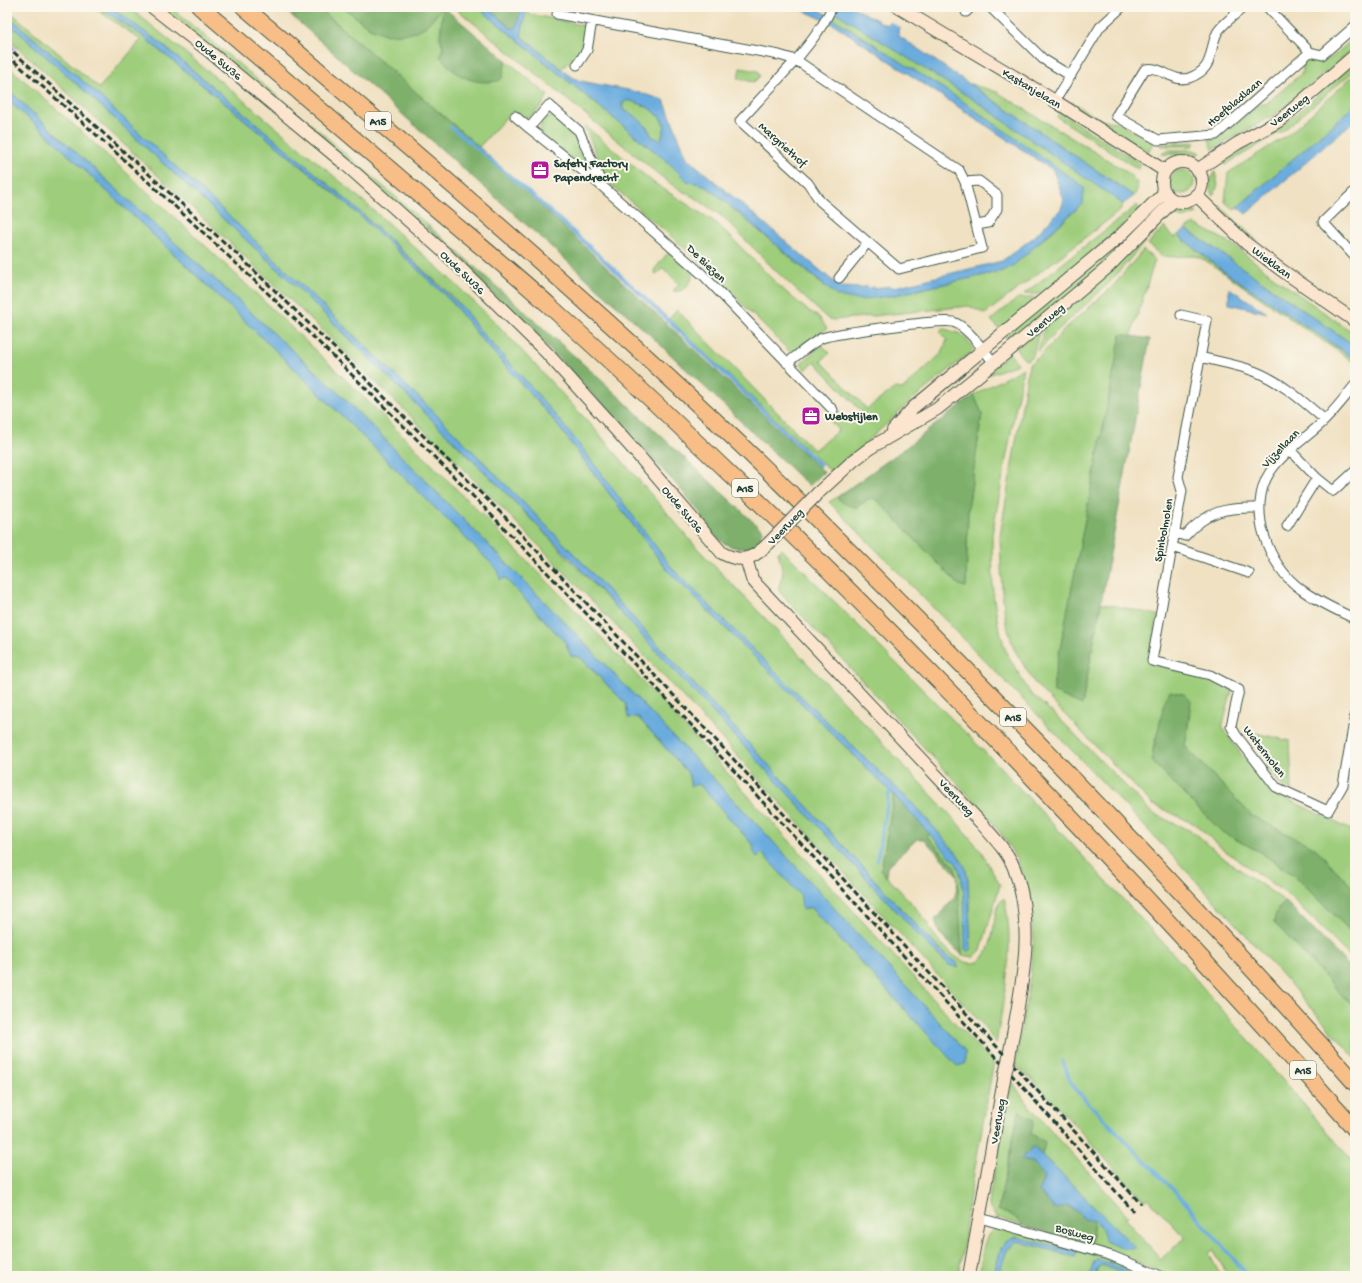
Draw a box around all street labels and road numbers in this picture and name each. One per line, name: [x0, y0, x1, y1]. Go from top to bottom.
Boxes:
street label: Oude SW36: [191, 37, 245, 85]
street label: Kastanjelaan: [999, 67, 1063, 113]
street label: Hoefbladlaan: [1205, 76, 1266, 131]
street label: Veerweg: [1267, 92, 1313, 132]
road number: A15: [365, 112, 391, 130]
street label: Margriethof: [755, 120, 810, 172]
street label: De Biezen: [682, 242, 728, 287]
street label: Wieklaan: [1248, 244, 1294, 283]
street label: Oude SW36: [436, 249, 488, 299]
street label: Veerweg: [1024, 301, 1068, 342]
street label: Vijzellaan: [1259, 427, 1304, 472]
road number: A15: [732, 479, 758, 497]
street label: Oude SW36: [658, 484, 706, 537]
street label: Spinbolmolen: [1152, 497, 1177, 563]
street label: Veerweg: [765, 506, 807, 549]
road number: A15: [1000, 708, 1026, 726]
street label: Watermolen: [1239, 724, 1288, 781]
street label: Veerweg: [934, 776, 976, 820]
road number: A15: [1290, 1061, 1316, 1079]
street label: Veerweg: [988, 1098, 1010, 1146]
street label: Bosweg: [1053, 1222, 1095, 1246]

